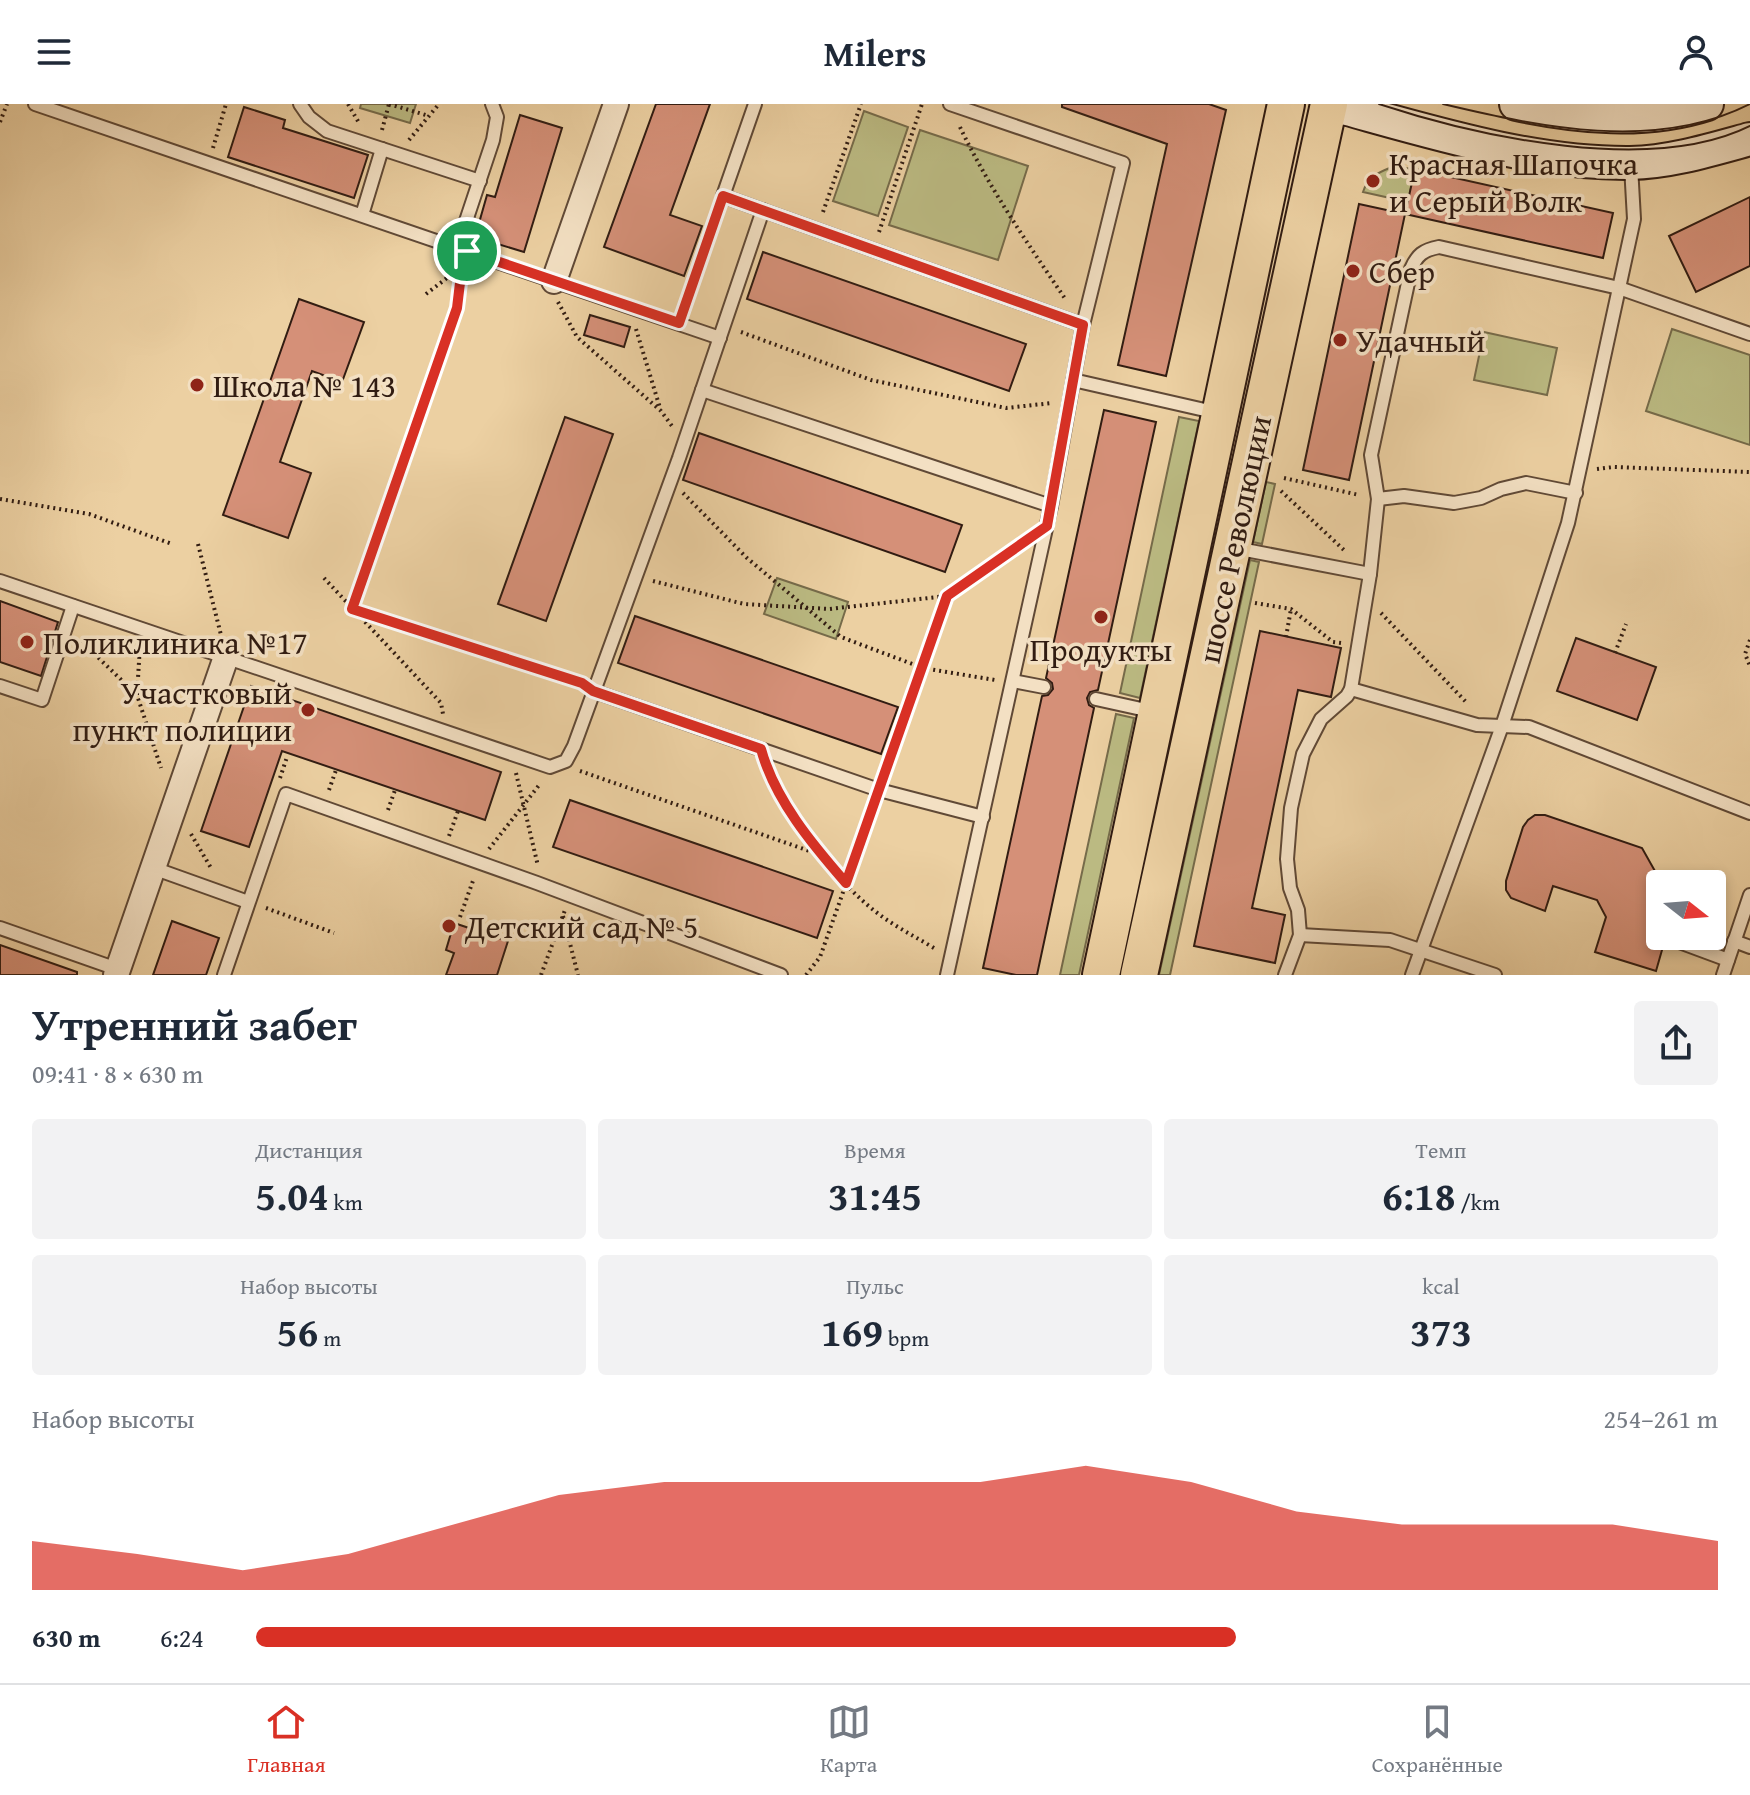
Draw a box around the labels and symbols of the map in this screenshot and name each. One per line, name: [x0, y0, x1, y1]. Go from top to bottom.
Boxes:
place label: Красная Шапочка и Серый Волк: [1389, 140, 1639, 224]
marker: Красная Шапочка и Серый Волк: [1364, 172, 1382, 190]
pin: [433, 217, 501, 285]
place label: Сбер: [1369, 248, 1435, 295]
marker: Сбер: [1344, 262, 1362, 280]
place label: Удачный: [1356, 317, 1485, 364]
marker: Удачный: [1331, 331, 1349, 349]
place label: Школа № 143: [213, 362, 396, 409]
marker: Школа № 143: [188, 376, 206, 394]
street label: шоссе Революции: [1185, 411, 1283, 667]
marker: Продукты: [1092, 608, 1110, 626]
place label: Поликлиника №17: [43, 619, 308, 666]
place label: Продукты: [1030, 626, 1172, 673]
marker: Поликлиника №17: [18, 633, 36, 651]
place label: Участковый пункт полиции: [73, 669, 292, 753]
marker: Участковый пункт полиции: [299, 701, 317, 719]
north arrow: [1646, 870, 1726, 950]
place label: Детский сад № 5: [464, 903, 699, 950]
marker: Детский сад № 5: [440, 917, 458, 935]

